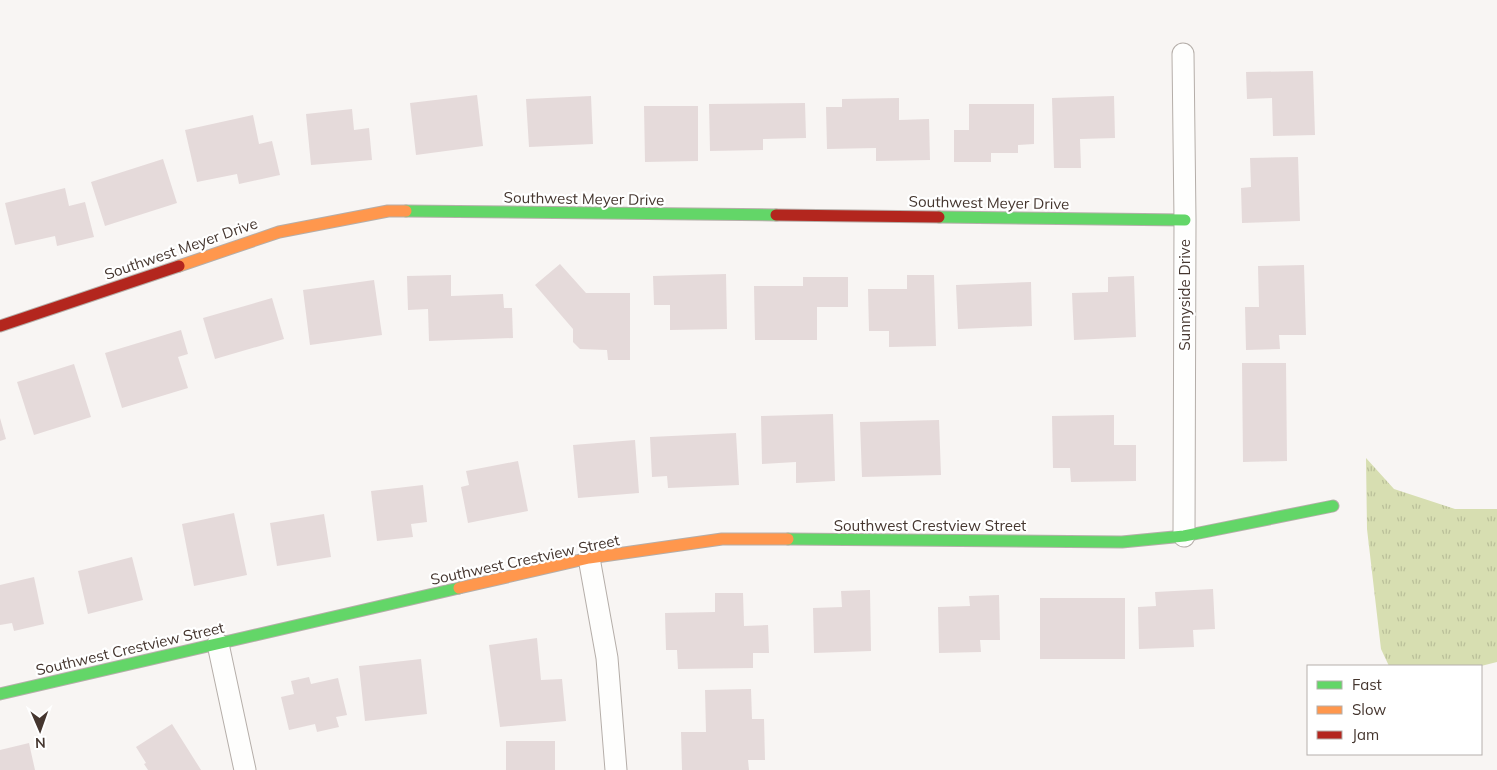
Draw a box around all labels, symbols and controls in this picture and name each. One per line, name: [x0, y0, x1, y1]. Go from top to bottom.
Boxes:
street label: Southwest Meyer Drive: [504, 188, 665, 209]
street label: Southwest Meyer Drive: [909, 192, 1070, 213]
street label: Southwest Meyer Drive: [102, 213, 260, 284]
street label: Sunnyside Drive: [1175, 239, 1194, 351]
street label: Southwest Crestview Street: [834, 516, 1026, 535]
street label: Southwest Crestview Street: [429, 530, 621, 589]
street label: Southwest Crestview Street: [34, 618, 226, 679]
legend: [1307, 665, 1482, 755]
text: Fast: [1352, 675, 1382, 694]
text: Slow: [1352, 700, 1386, 719]
north arrow: [15, 705, 65, 755]
text: Jam: [1352, 725, 1379, 744]
text: N: [35, 734, 46, 752]

